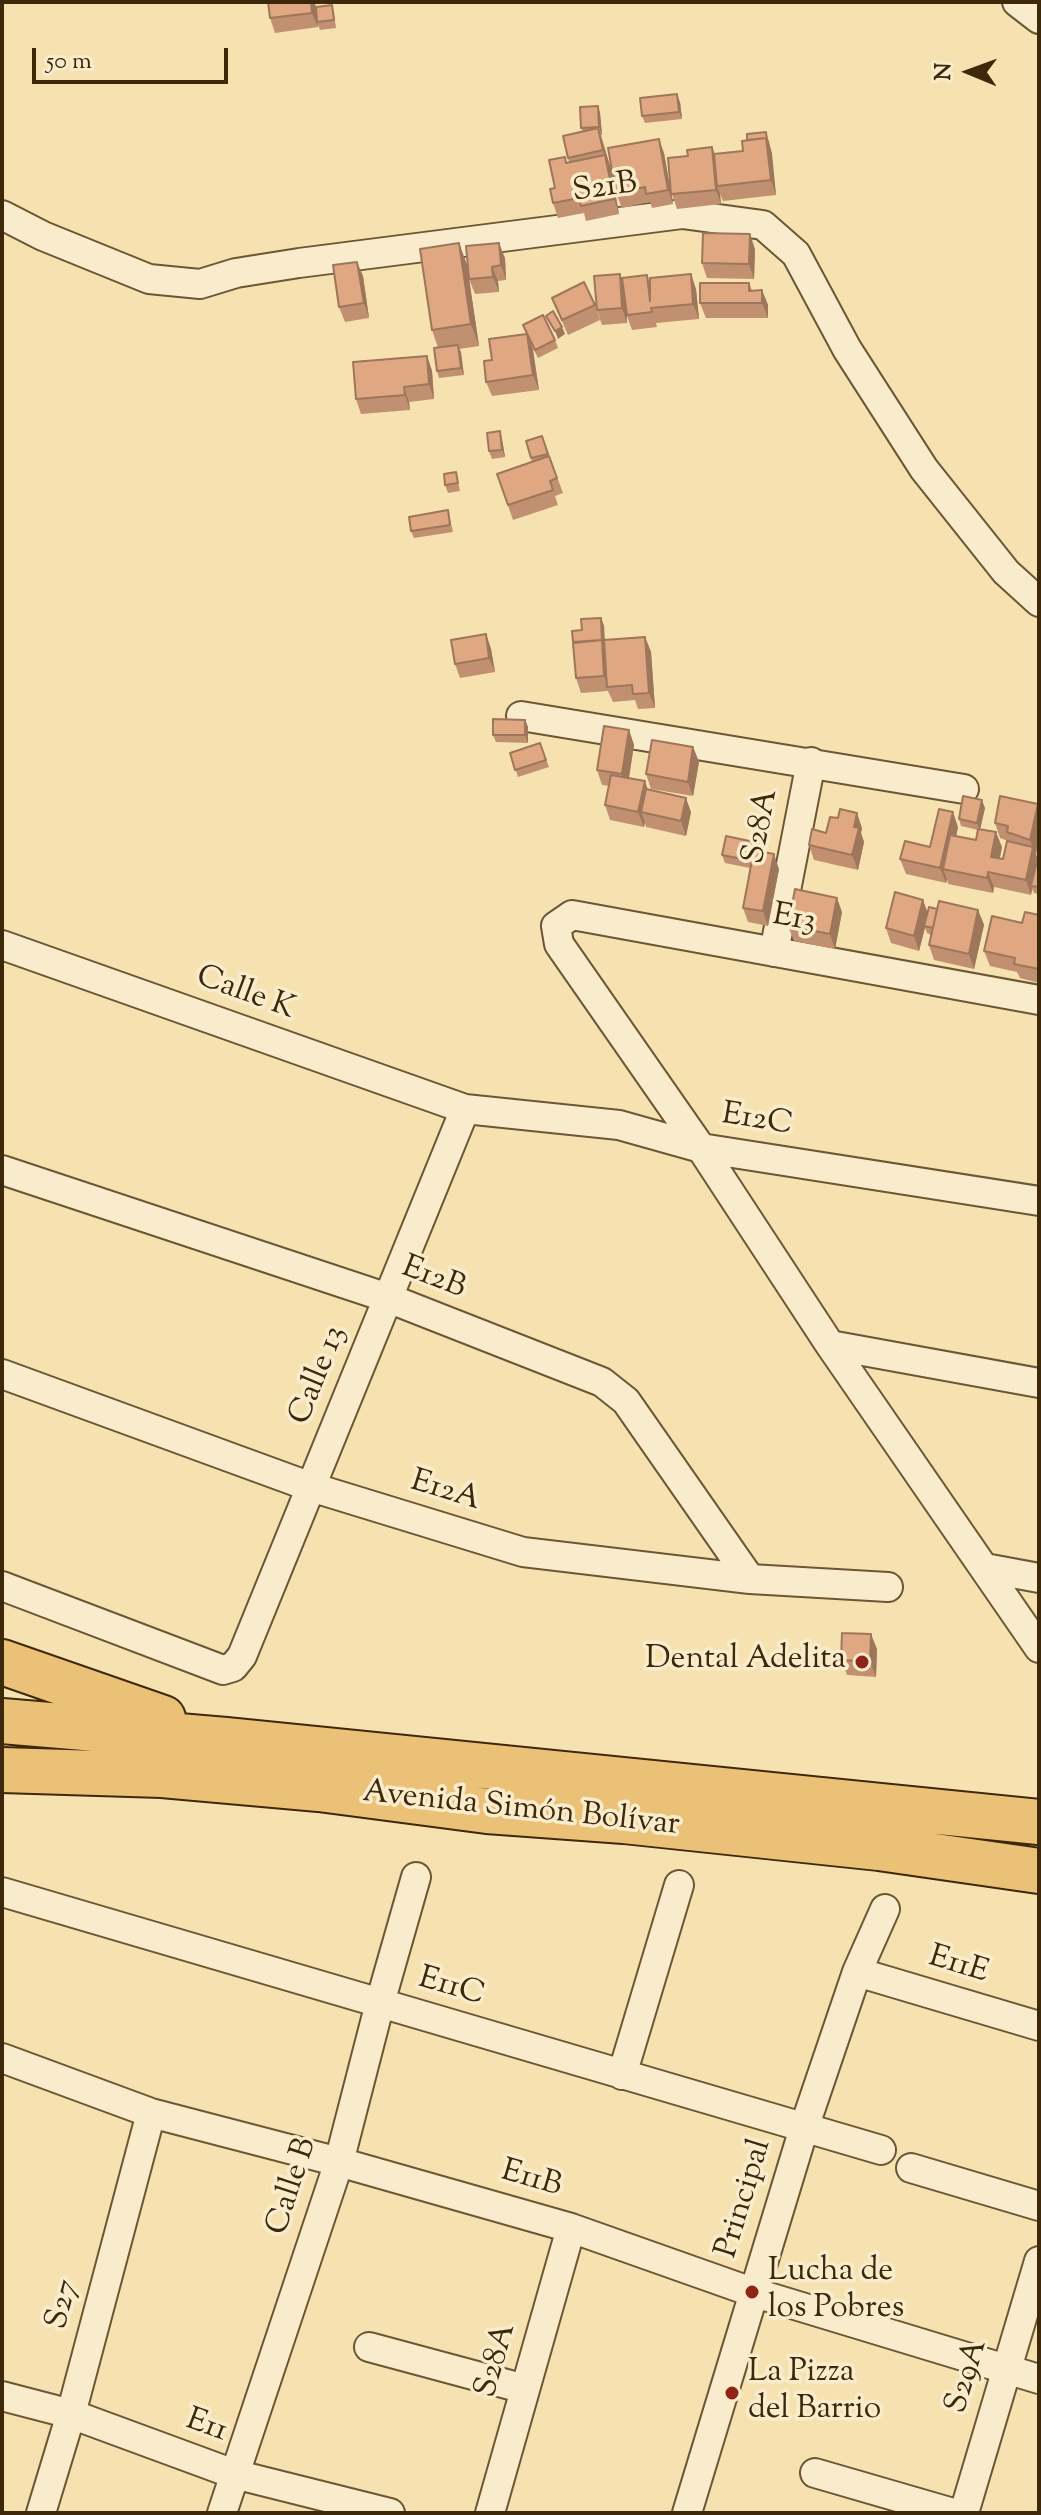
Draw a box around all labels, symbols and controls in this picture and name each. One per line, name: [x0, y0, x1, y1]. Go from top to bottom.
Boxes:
scale bar: [36, 32, 232, 82]
north arrow: [929, 32, 1009, 112]
text: 50 m: [46, 45, 92, 79]
text: N: [929, 63, 961, 81]
street label: S21B: [570, 166, 640, 214]
street label: S28A: [737, 786, 789, 868]
street label: E13: [769, 898, 819, 944]
street label: Calle K: [190, 959, 300, 1031]
street label: E12C: [719, 1097, 795, 1147]
street label: E12B: [396, 1250, 470, 1310]
street label: Calle 13: [283, 1321, 357, 1431]
street label: E12A: [405, 1464, 485, 1522]
place label: Dental Adelita: [645, 1643, 846, 1681]
marker: Dental Adelita: [853, 1653, 871, 1671]
street label: Avenida Simón Bolívar: [361, 1775, 681, 1847]
street label: E11E: [923, 1940, 993, 1994]
street label: E11C: [414, 1961, 488, 2017]
street label: Calle B: [260, 2134, 328, 2240]
street label: Principal: [710, 2135, 782, 2263]
street label: E11B: [496, 2154, 566, 2208]
place label: Lucha de los Pobres: [768, 2255, 904, 2330]
street label: S27: [40, 2276, 90, 2334]
marker: Lucha de los Pobres: [743, 2283, 761, 2301]
street label: S28A: [469, 2319, 527, 2403]
street label: S29A: [940, 2335, 998, 2419]
place label: La Pizza del Barrio: [748, 2356, 881, 2431]
marker: La Pizza del Barrio: [723, 2384, 741, 2402]
street label: E11: [180, 2403, 232, 2453]

